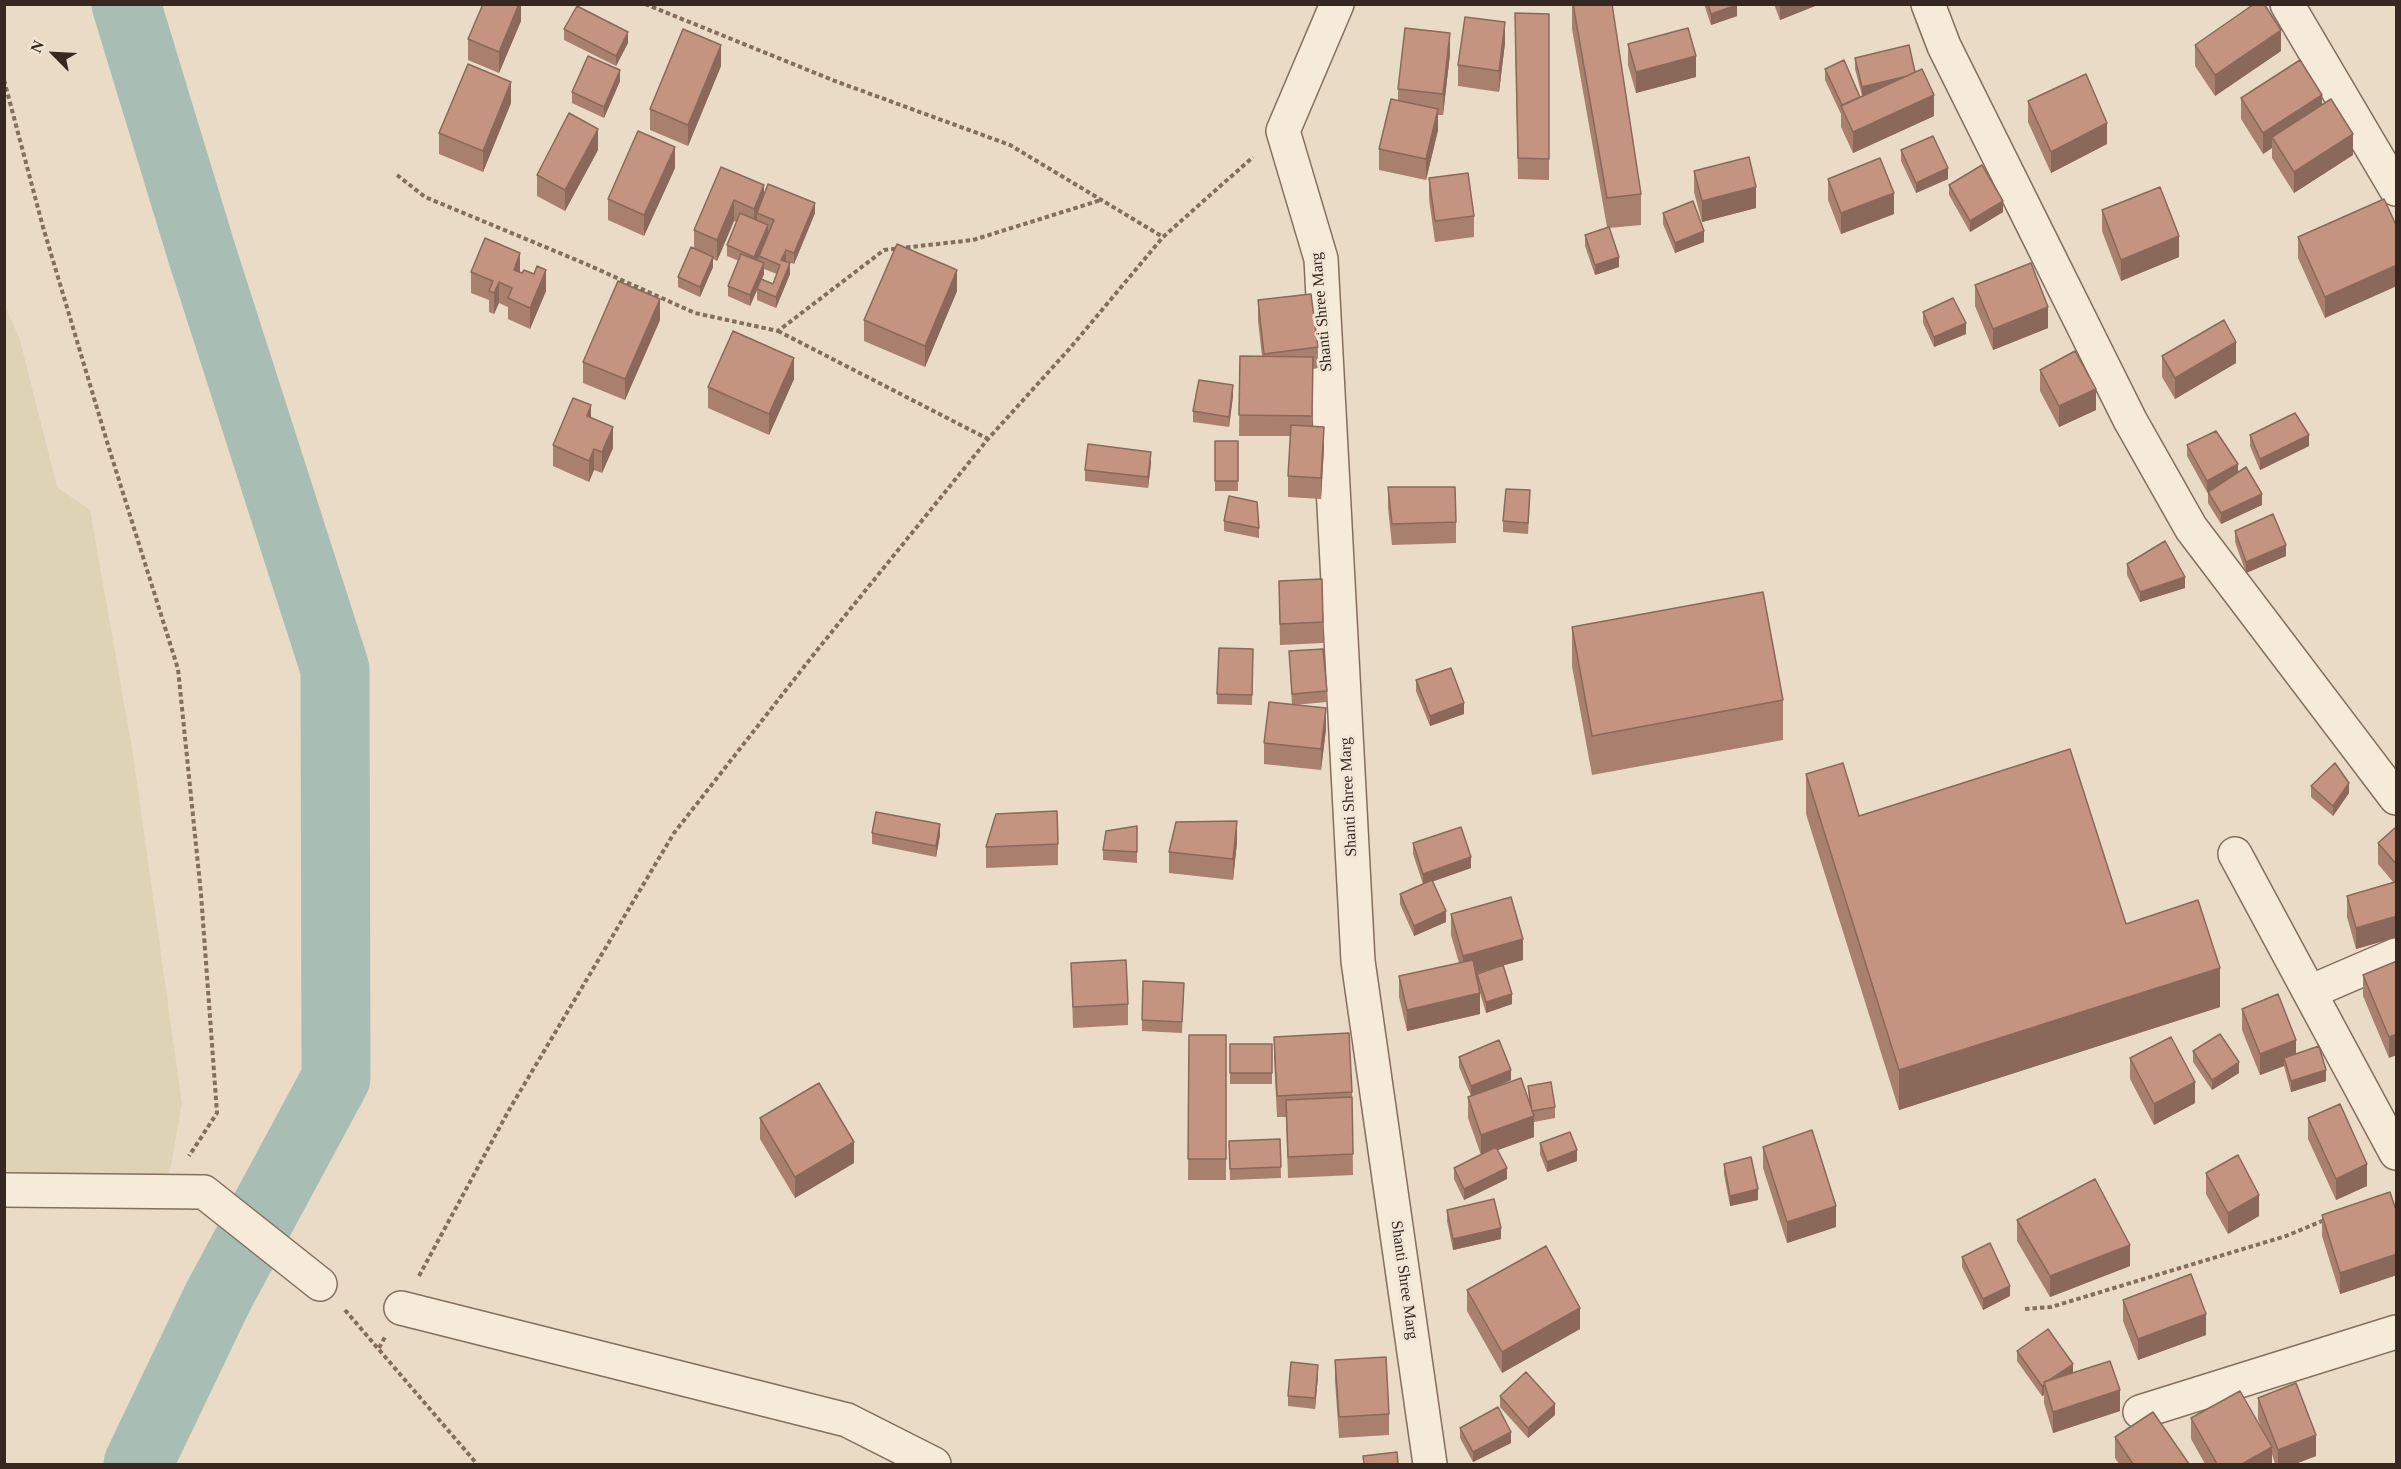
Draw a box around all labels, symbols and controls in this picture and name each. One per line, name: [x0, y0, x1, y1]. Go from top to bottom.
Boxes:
north arrow: [24, 24, 84, 84]
text: N: [27, 38, 47, 55]
street label: Shanti Shree Marg: [1307, 252, 1337, 372]
street label: Shanti Shree Marg: [1336, 737, 1362, 857]
street label: Shanti Shree Marg: [1386, 1219, 1422, 1341]

